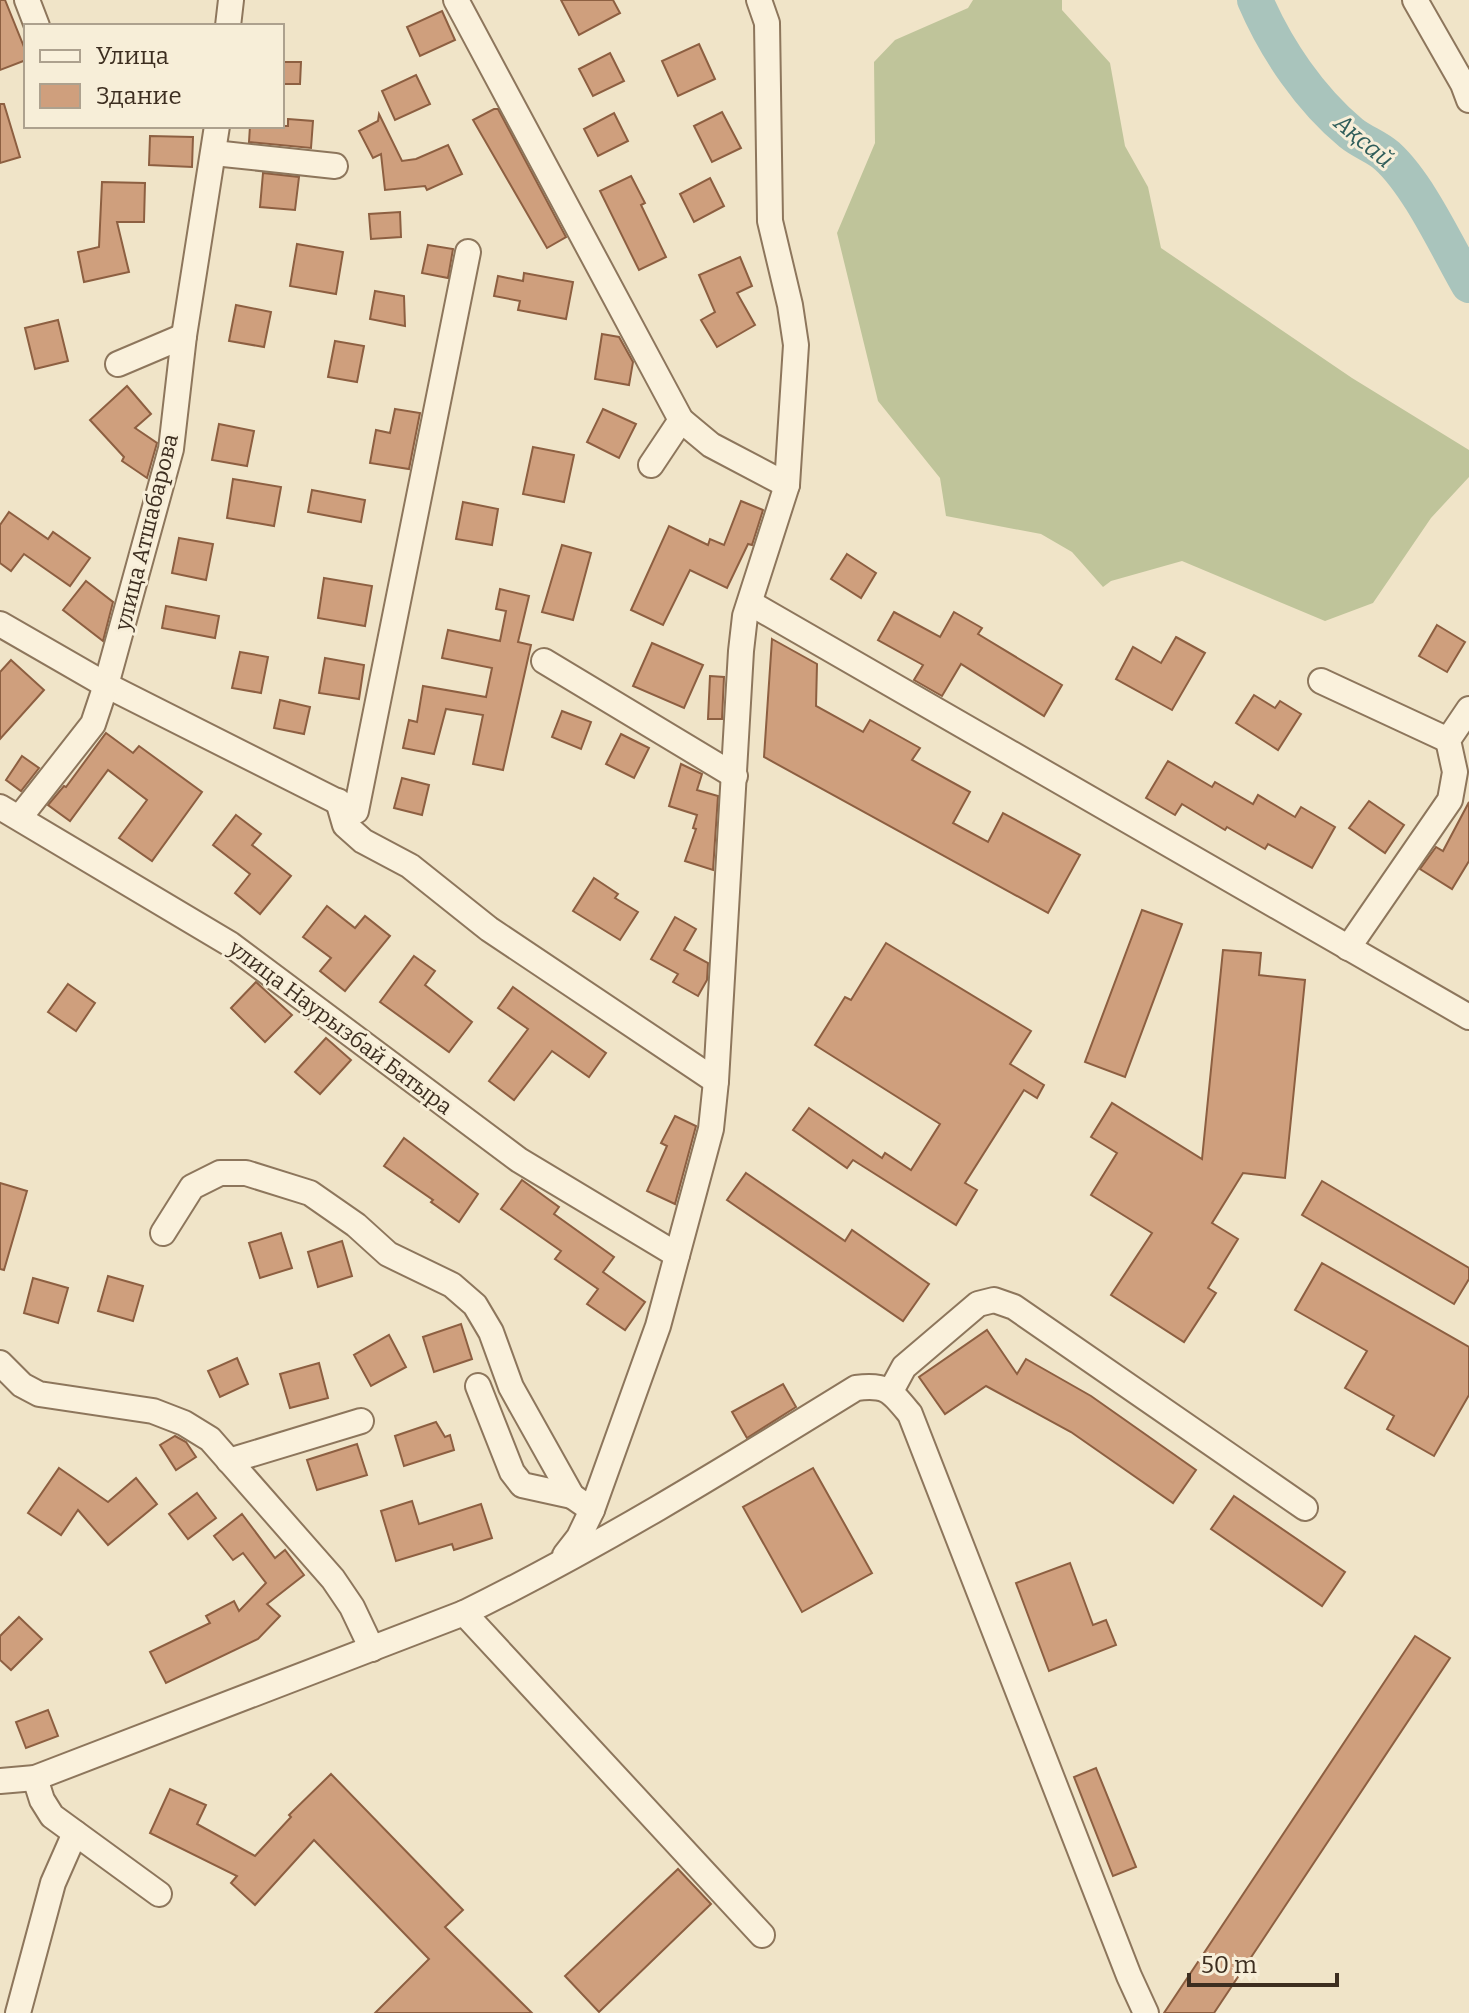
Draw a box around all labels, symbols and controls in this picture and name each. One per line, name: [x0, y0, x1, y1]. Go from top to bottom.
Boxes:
legend: [24, 24, 284, 128]
text: Улица: [96, 42, 169, 70]
text: Здание: [96, 82, 182, 110]
water label: Ақсай: [1328, 108, 1399, 174]
street label: улица Атшабарова: [109, 431, 184, 634]
street label: улица Наурызбай Батыра: [223, 934, 458, 1120]
scale bar: [1189, 1937, 1337, 1987]
text: 50 m: [1201, 1951, 1257, 1979]

